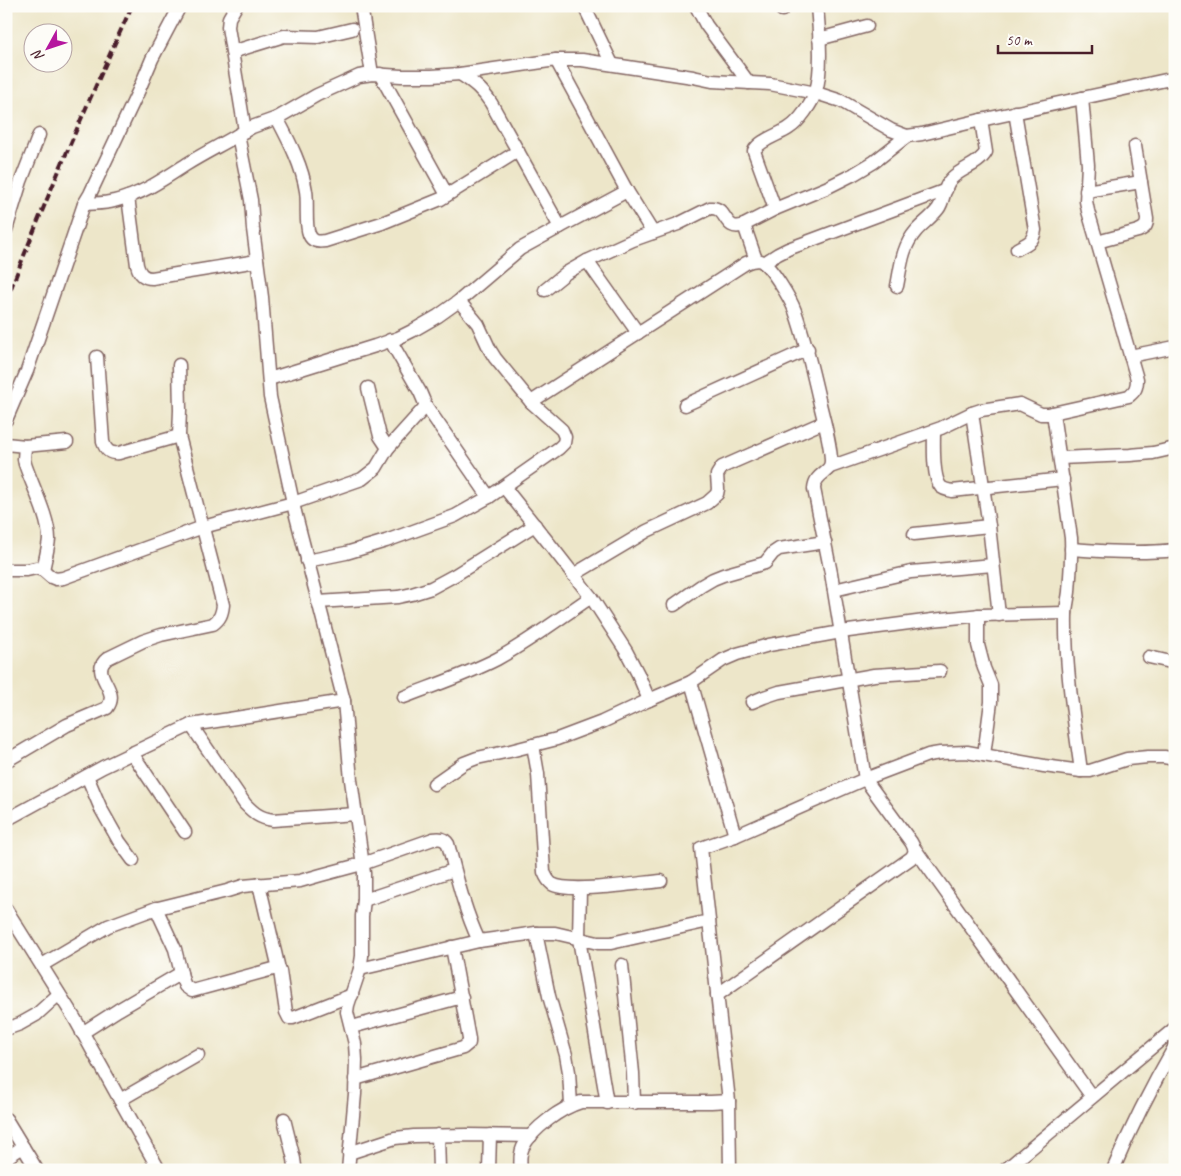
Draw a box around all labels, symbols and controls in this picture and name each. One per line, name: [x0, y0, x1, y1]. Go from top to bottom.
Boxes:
north arrow: [22, 22, 72, 72]
scale bar: [998, 22, 1092, 54]
text: 50 m: [1006, 31, 1033, 50]
text: N: [28, 45, 48, 65]

